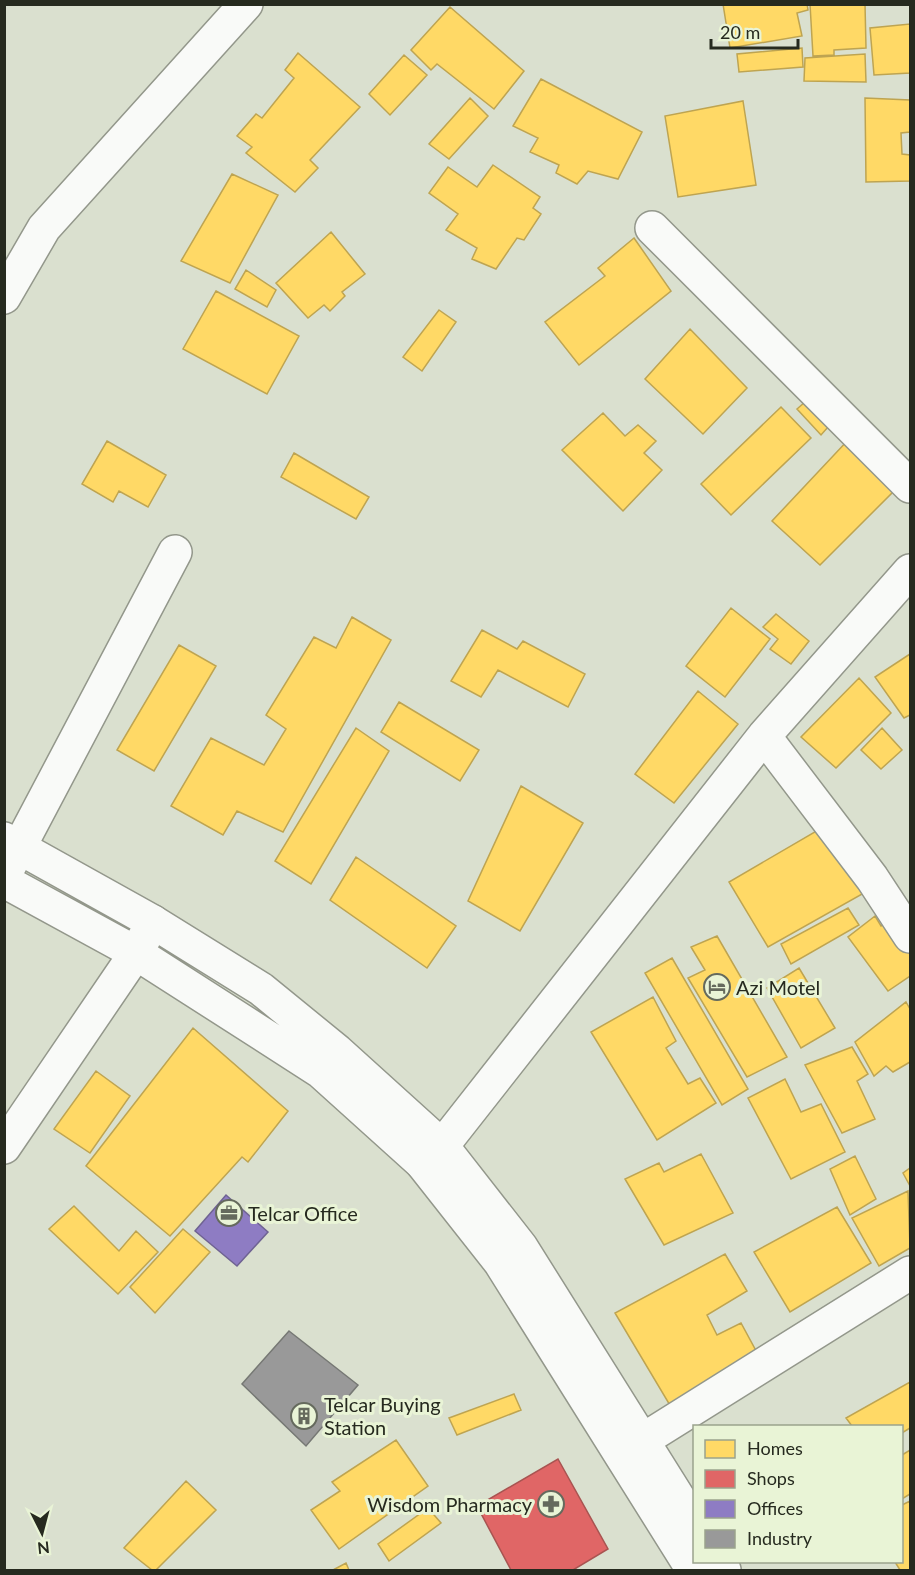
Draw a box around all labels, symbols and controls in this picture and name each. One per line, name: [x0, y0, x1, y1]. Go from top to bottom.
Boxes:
scale bar: [711, 12, 798, 50]
text: 20 m: [720, 21, 760, 43]
hotel icon: Azi Motel: [702, 972, 732, 1002]
place label: Azi Motel: [736, 975, 820, 999]
office icon: Telcar Office: [214, 1198, 244, 1228]
place label: Telcar Office: [248, 1201, 358, 1225]
place label: Telcar Buying Station: [324, 1392, 441, 1439]
building icon: Telcar Buying Station: [289, 1401, 319, 1431]
legend: [693, 1425, 903, 1563]
text: Homes: [747, 1437, 803, 1459]
text: Shops: [747, 1467, 795, 1489]
pharmacy icon: Wisdom Pharmacy: [536, 1489, 566, 1519]
place label: Wisdom Pharmacy: [367, 1492, 533, 1516]
text: Offices: [747, 1497, 803, 1519]
north arrow: [12, 1503, 72, 1563]
text: Industry: [747, 1527, 813, 1549]
text: N: [36, 1538, 51, 1559]

